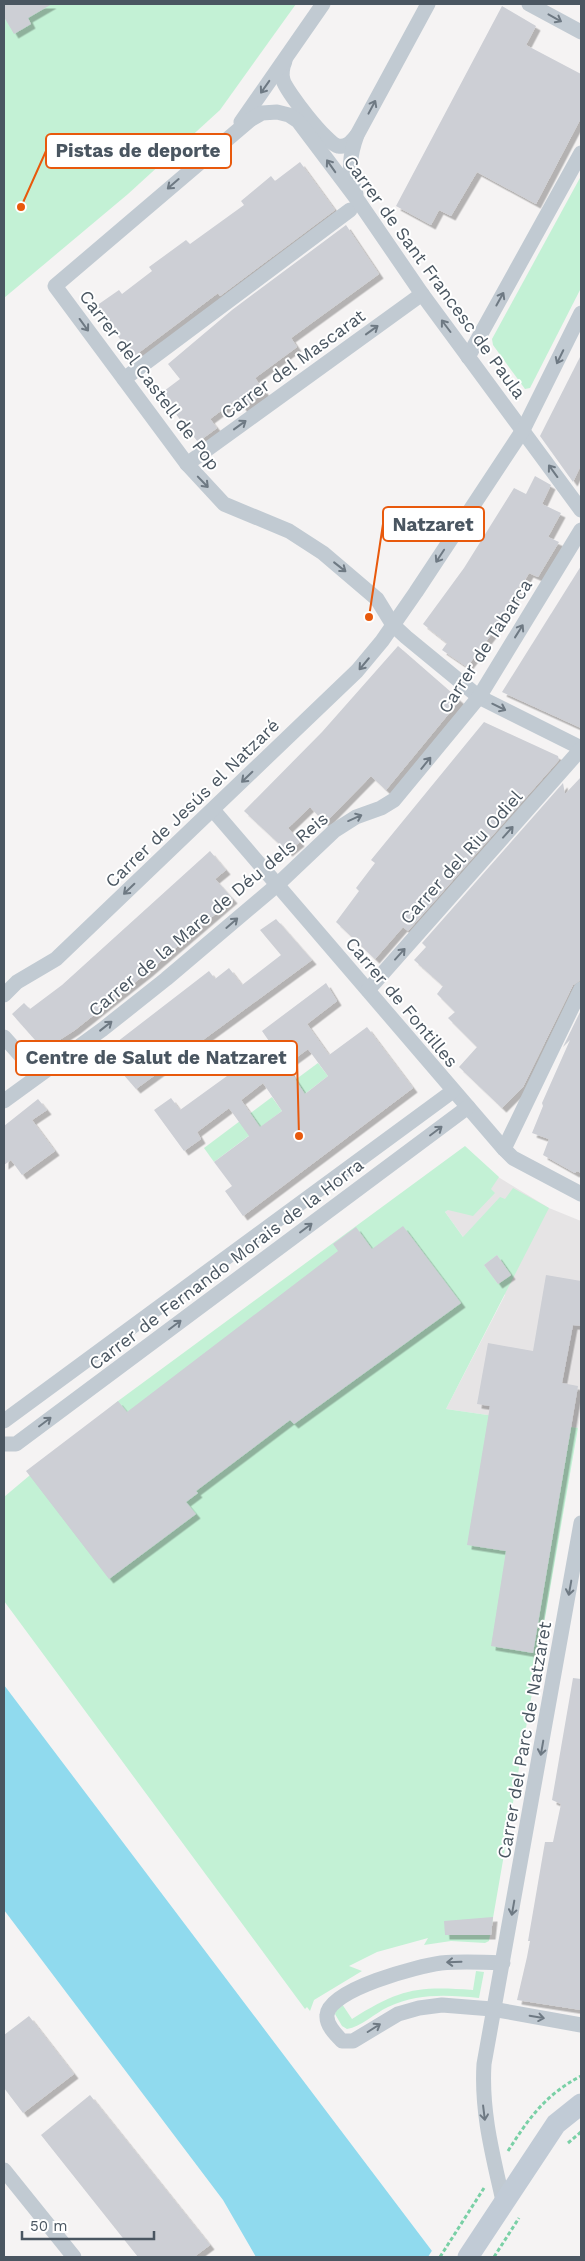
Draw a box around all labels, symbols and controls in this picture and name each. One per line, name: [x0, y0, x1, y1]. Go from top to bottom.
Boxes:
one-way arrow: [547, 14, 562, 23]
one-way arrow: [260, 80, 270, 94]
one-way arrow: [367, 100, 377, 115]
callout: Pistas de deporte: [46, 134, 231, 168]
text: Pistas de deporte: [55, 139, 221, 162]
street label: Carrer de Sant Francesc de Paula: [340, 151, 530, 403]
one-way arrow: [326, 159, 336, 173]
one-way arrow: [166, 179, 179, 190]
street label: Carrer del Castell de Pop: [75, 286, 225, 474]
one-way arrow: [496, 292, 506, 306]
street label: Carrer del Mascarat: [217, 304, 369, 423]
one-way arrow: [79, 318, 89, 332]
one-way arrow: [440, 320, 451, 333]
one-way arrow: [365, 325, 379, 335]
one-way arrow: [554, 349, 564, 364]
one-way arrow: [233, 420, 247, 430]
one-way arrow: [547, 465, 558, 478]
one-way arrow: [197, 475, 209, 488]
callout: Natzaret: [383, 507, 484, 541]
text: Natzaret: [392, 513, 474, 536]
one-way arrow: [435, 548, 445, 562]
one-way arrow: [333, 561, 346, 572]
street label: Carrer de Tabarca: [434, 575, 536, 717]
one-way arrow: [515, 624, 525, 638]
one-way arrow: [358, 657, 369, 670]
one-way arrow: [491, 703, 506, 712]
street label: Carrer de Jesús el Natzaré: [101, 714, 283, 892]
one-way arrow: [420, 757, 431, 770]
one-way arrow: [241, 771, 254, 783]
street label: Carrer del Riu Odiel: [396, 786, 527, 928]
street label: Carrer de la Mare de Déu dels Reis: [84, 808, 332, 1020]
one-way arrow: [347, 813, 362, 823]
one-way arrow: [502, 825, 514, 838]
one-way arrow: [123, 883, 136, 895]
one-way arrow: [225, 917, 238, 929]
street label: Carrer de Fontilles: [341, 933, 463, 1071]
one-way arrow: [395, 947, 406, 960]
one-way arrow: [99, 1021, 112, 1032]
callout: Centre de Salut de Natzaret: [16, 1041, 297, 1075]
text: Centre de Salut de Natzaret: [25, 1046, 287, 1069]
one-way arrow: [429, 1126, 443, 1136]
street label: Carrer de Fernando Morais de la Horra: [85, 1154, 367, 1374]
one-way arrow: [299, 1223, 313, 1233]
one-way arrow: [168, 1320, 182, 1330]
one-way arrow: [38, 1417, 52, 1427]
one-way arrow: [565, 1580, 575, 1596]
street label: Carrer del Parc de Natzaret: [493, 1619, 555, 1860]
one-way arrow: [536, 1740, 546, 1756]
one-way arrow: [508, 1900, 518, 1916]
one-way arrow: [446, 1958, 462, 1967]
one-way arrow: [528, 2012, 544, 2022]
one-way arrow: [366, 2023, 380, 2033]
one-way arrow: [480, 2105, 490, 2121]
scale bar: [22, 2208, 155, 2240]
text: 50 m: [30, 2217, 67, 2235]

